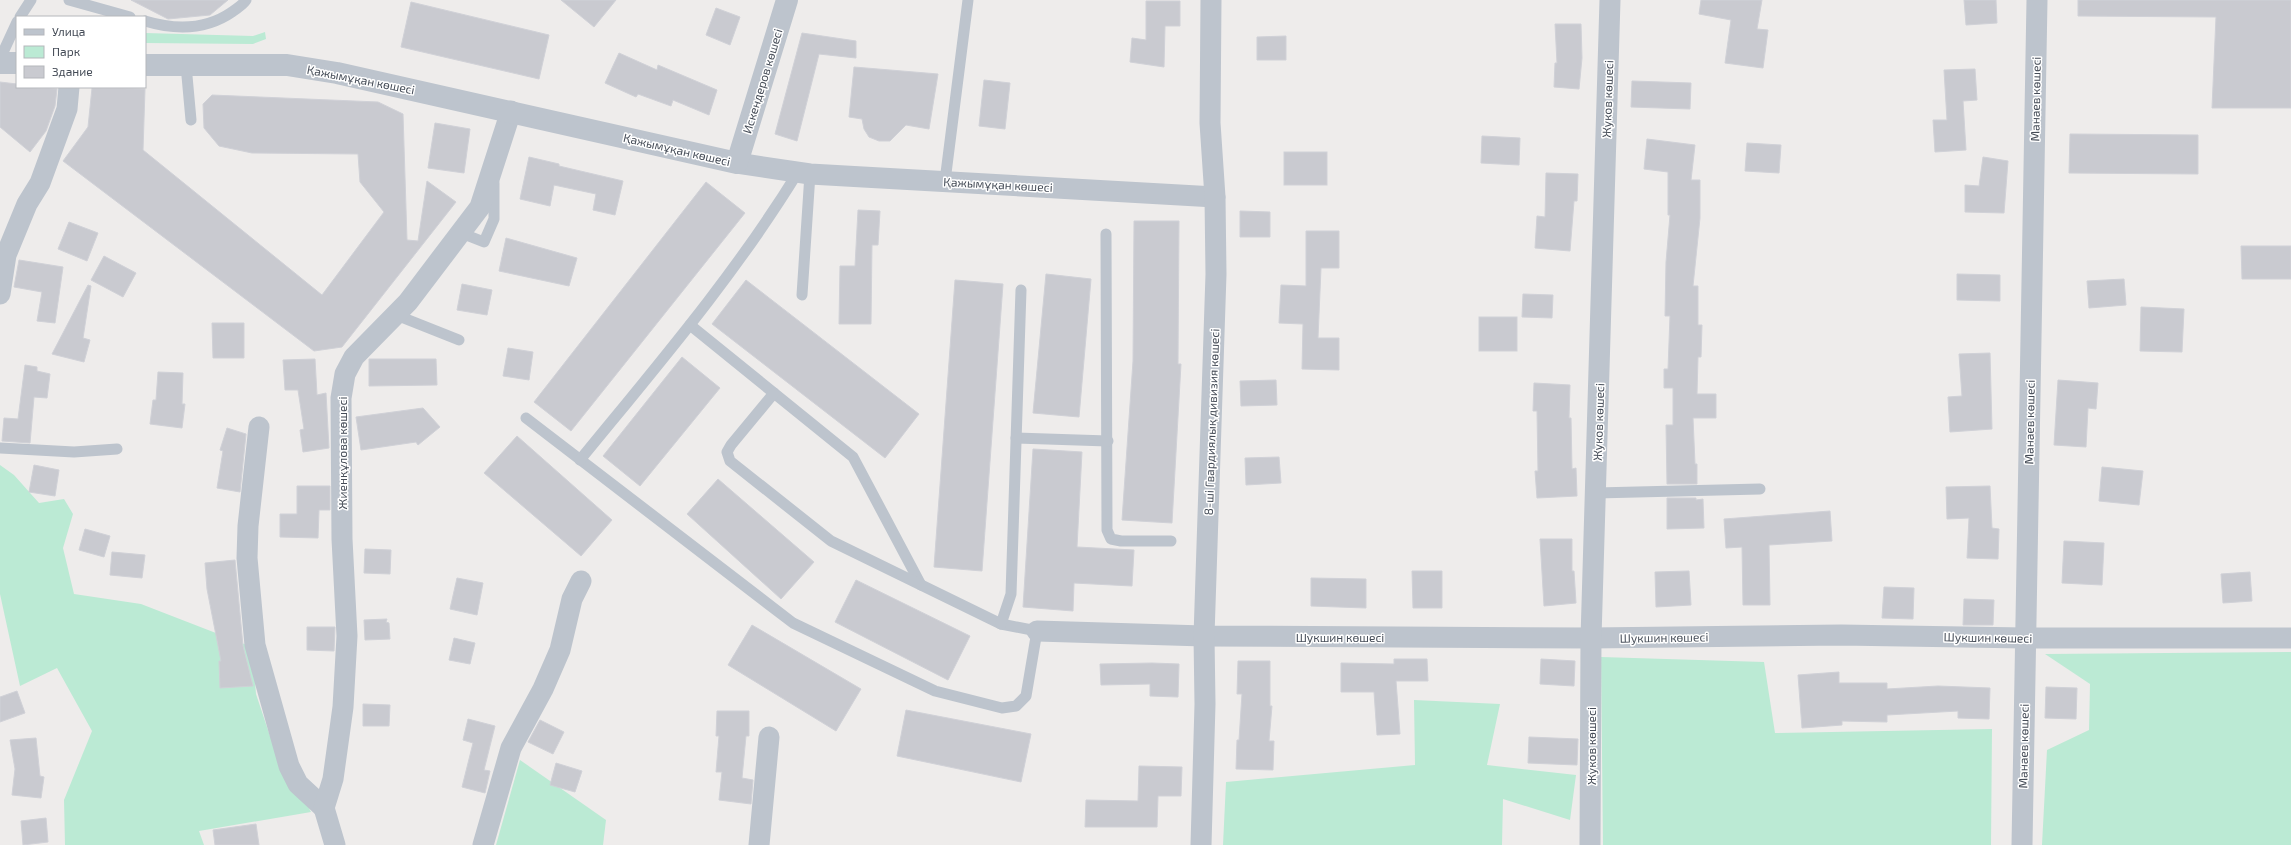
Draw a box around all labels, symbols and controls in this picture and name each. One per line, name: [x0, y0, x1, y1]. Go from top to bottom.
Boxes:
legend: [16, 16, 146, 88]
text: Улица: [52, 24, 85, 38]
street label: Искендеров көшесі: [739, 27, 785, 135]
text: Парк: [52, 44, 81, 58]
street label: Манаев көшесі: [2027, 56, 2043, 142]
street label: Жуков көшесі: [1599, 60, 1616, 138]
street label: Қажымұқан көшесі: [306, 62, 416, 96]
text: Здание: [52, 64, 93, 78]
street label: Қажымұқан көшесі: [622, 130, 732, 168]
street label: Қажымұқан көшесі: [943, 174, 1053, 194]
street label: 8-ші Гвардиялық дивизия көшесі: [1201, 328, 1221, 516]
street label: Манаев көшесі: [2021, 379, 2037, 465]
street label: Жуков көшесі: [1590, 383, 1607, 461]
street label: Жиенқұлова көшесі: [335, 397, 349, 509]
street label: Шукшин көшесі: [1620, 629, 1708, 646]
street label: Шукшин көшесі: [1944, 629, 2032, 646]
street label: Шукшин көшесі: [1296, 630, 1384, 645]
street label: Манаев көшесі: [2015, 703, 2031, 789]
street label: Жуков көшесі: [1584, 707, 1599, 785]

